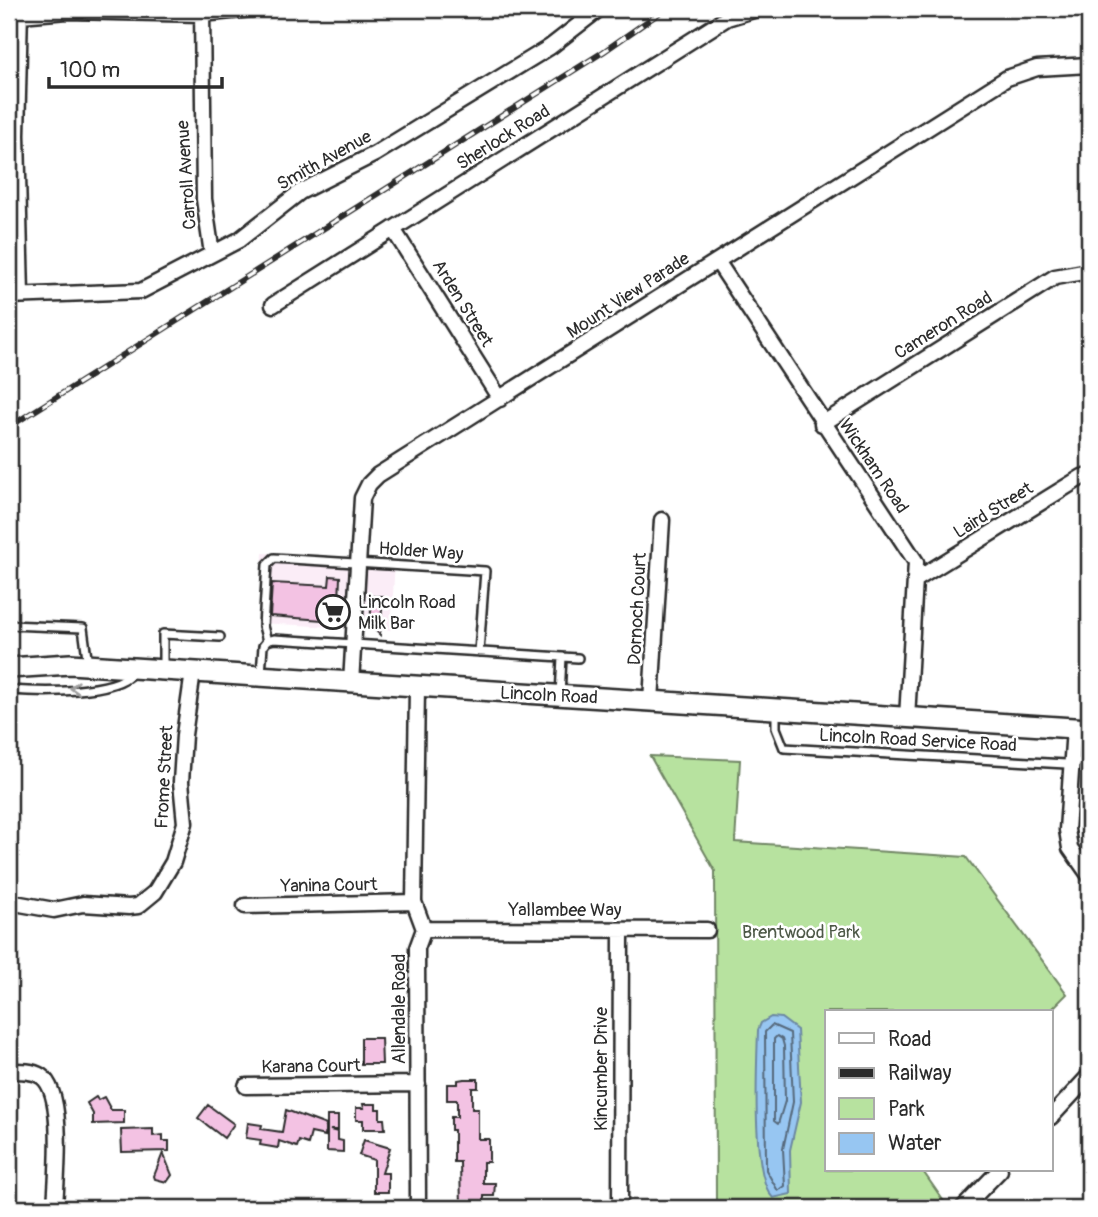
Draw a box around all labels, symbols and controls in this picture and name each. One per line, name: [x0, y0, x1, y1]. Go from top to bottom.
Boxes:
scale bar: [49, 46, 222, 90]
text: 100 m: [60, 57, 120, 84]
street label: Sherlock Road: [452, 100, 554, 175]
street label: Carroll Avenue: [171, 119, 202, 230]
street label: Smith Avenue: [273, 125, 376, 196]
street label: Mount View Parade: [562, 247, 694, 344]
street label: Arden Street: [427, 256, 499, 352]
street label: Cameron Road: [890, 286, 997, 365]
street label: Wickham Road: [834, 415, 914, 518]
street label: Laird Street: [949, 477, 1038, 544]
street label: Holder Way: [378, 537, 464, 566]
street label: Dornoch Court: [623, 551, 652, 666]
place label: Lincoln Road Milk Bar: [358, 591, 456, 635]
supermarket icon: Lincoln Road Milk Bar: [314, 593, 352, 631]
one-way arrow: [69, 681, 80, 696]
street label: Lincoln Road: [500, 681, 598, 710]
street label: Frome Street: [150, 724, 179, 829]
street label: Lincoln Road Service Road: [818, 724, 1017, 757]
street label: Yanina Court: [279, 873, 378, 898]
street label: Yallambee Way: [508, 899, 622, 922]
park label: Brentwood Park: [742, 921, 860, 944]
street label: Allendale Road: [388, 954, 411, 1064]
street label: Kincumber Drive: [590, 1007, 613, 1131]
legend: [825, 1010, 1052, 1172]
text: Road: [888, 1026, 932, 1053]
street label: Karana Court: [261, 1054, 362, 1079]
text: Railway: [888, 1060, 952, 1087]
text: Park: [888, 1096, 925, 1123]
text: Water: [888, 1130, 942, 1157]

